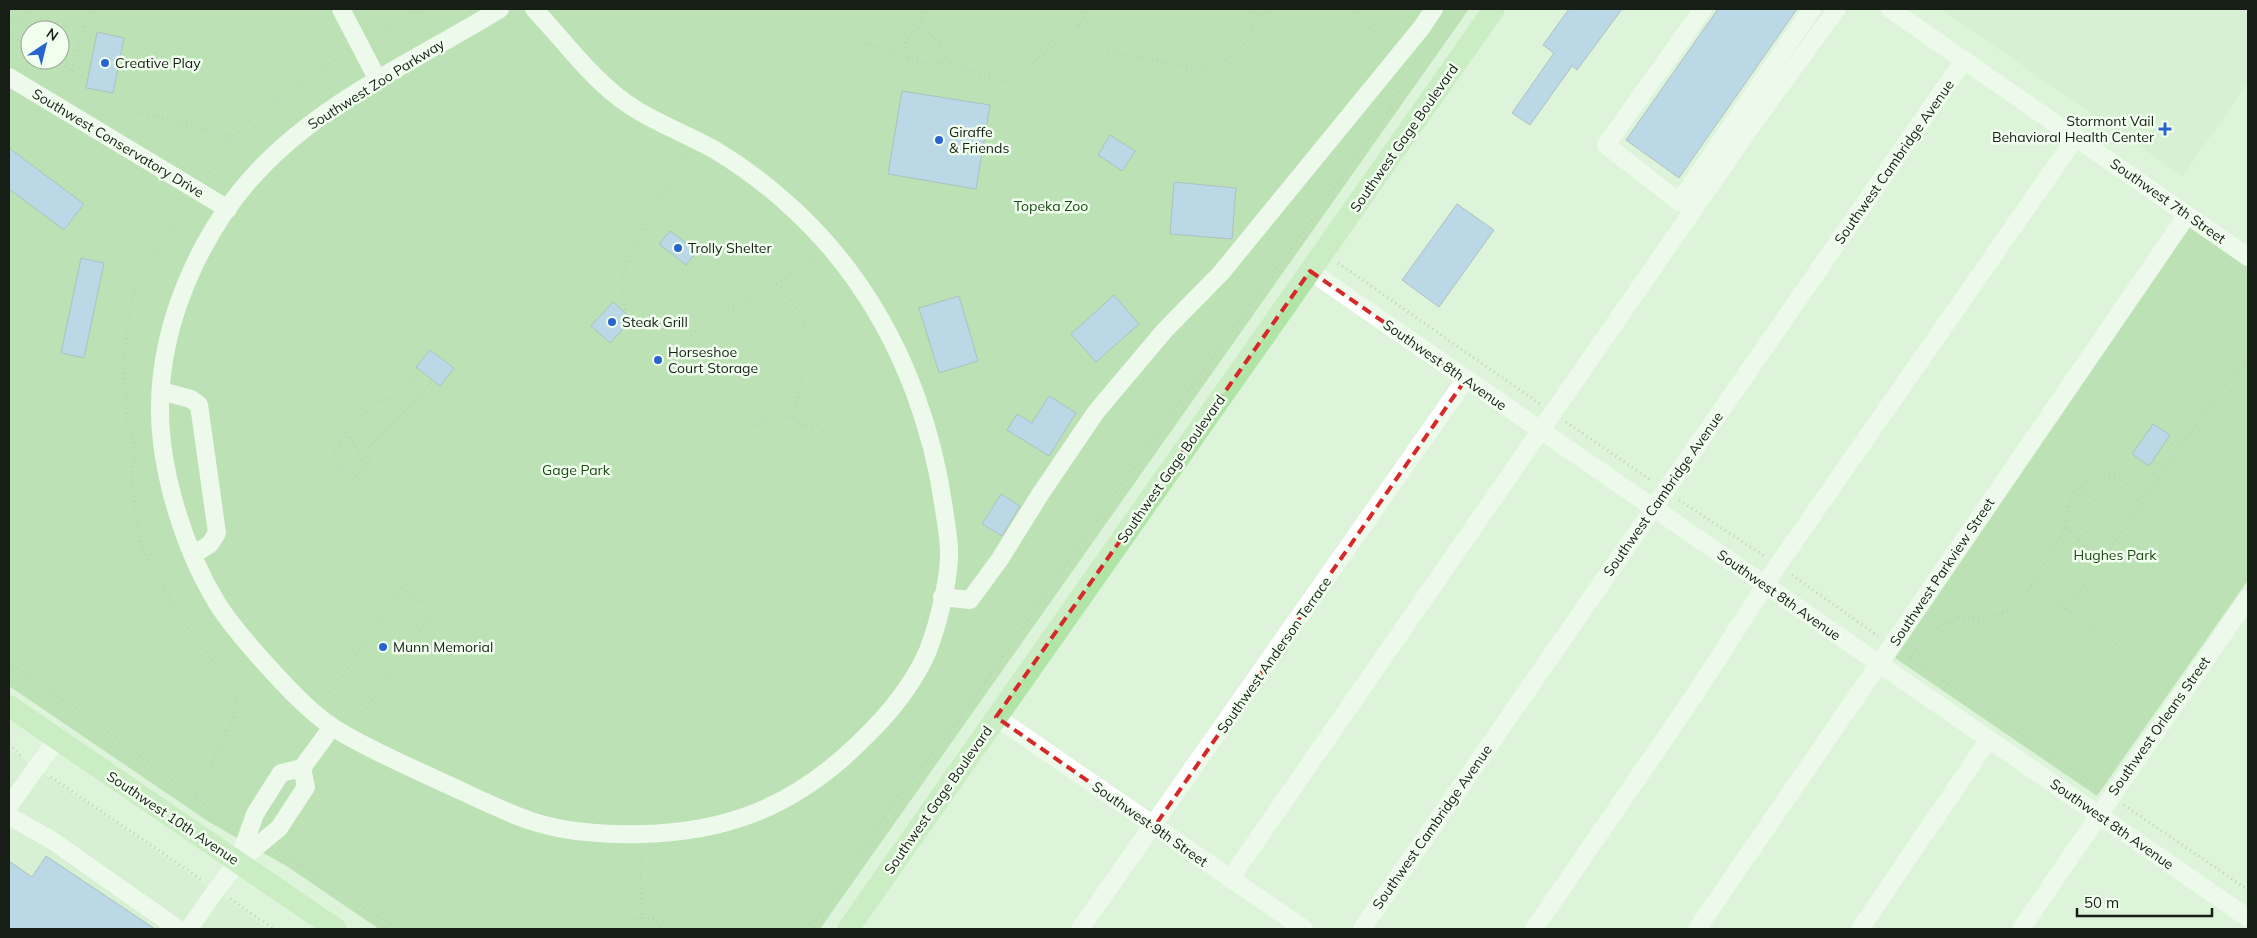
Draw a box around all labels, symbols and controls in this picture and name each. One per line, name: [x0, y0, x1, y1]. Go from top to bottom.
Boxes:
north arrow: [20, 20, 70, 70]
text: N: [43, 24, 62, 45]
street label: Southwest Zoo Parkway: [304, 34, 448, 133]
place label: Creative Play: [115, 54, 201, 72]
marker: Creative Play: [99, 57, 111, 69]
street label: Southwest Gage Boulevard: [1346, 60, 1462, 216]
street label: Southwest Cambridge Avenue: [1830, 76, 1958, 248]
street label: Southwest Conservatory Drive: [29, 84, 207, 202]
place label: Stormont Vail Behavioral Health Center: [1992, 112, 2155, 146]
marker: Stormont Vail Behavioral Health Center: [2158, 122, 2172, 136]
place label: Giraffe & Friends: [949, 123, 1009, 157]
marker: Giraffe & Friends: [933, 134, 945, 146]
street label: Southwest 7th Street: [2107, 154, 2229, 248]
park label: Topeka Zoo: [1014, 197, 1088, 215]
place label: Trolly Shelter: [688, 239, 772, 257]
marker: Trolly Shelter: [672, 242, 684, 254]
place label: Steak Grill: [622, 313, 688, 331]
marker: Steak Grill: [606, 316, 618, 328]
street label: Southwest 8th Avenue: [1380, 316, 1510, 414]
place label: Horseshoe Court Storage: [668, 343, 758, 377]
marker: Horseshoe Court Storage: [652, 354, 664, 366]
street label: Southwest Gage Boulevard: [1113, 391, 1229, 547]
street label: Southwest Cambridge Avenue: [1599, 408, 1727, 580]
park label: Gage Park: [542, 461, 611, 479]
street label: Southwest Parkview Street: [1886, 494, 1998, 650]
street label: Southwest 8th Avenue: [1714, 546, 1844, 644]
park label: Hughes Park: [2073, 546, 2157, 564]
street label: Southwest Anderson Terrace: [1213, 573, 1335, 737]
place label: Munn Memorial: [393, 638, 493, 656]
marker: Munn Memorial: [377, 641, 389, 653]
street label: Southwest Orleans Street: [2104, 653, 2214, 799]
street label: Southwest Gage Boulevard: [880, 722, 996, 878]
street label: Southwest Cambridge Avenue: [1368, 741, 1496, 913]
street label: Southwest 10th Avenue: [104, 767, 242, 869]
street label: Southwest 8th Avenue: [2047, 775, 2177, 873]
street label: Southwest 9th Street: [1089, 777, 1211, 871]
scale bar: [2077, 886, 2212, 918]
text: 50 m: [2084, 893, 2119, 912]

